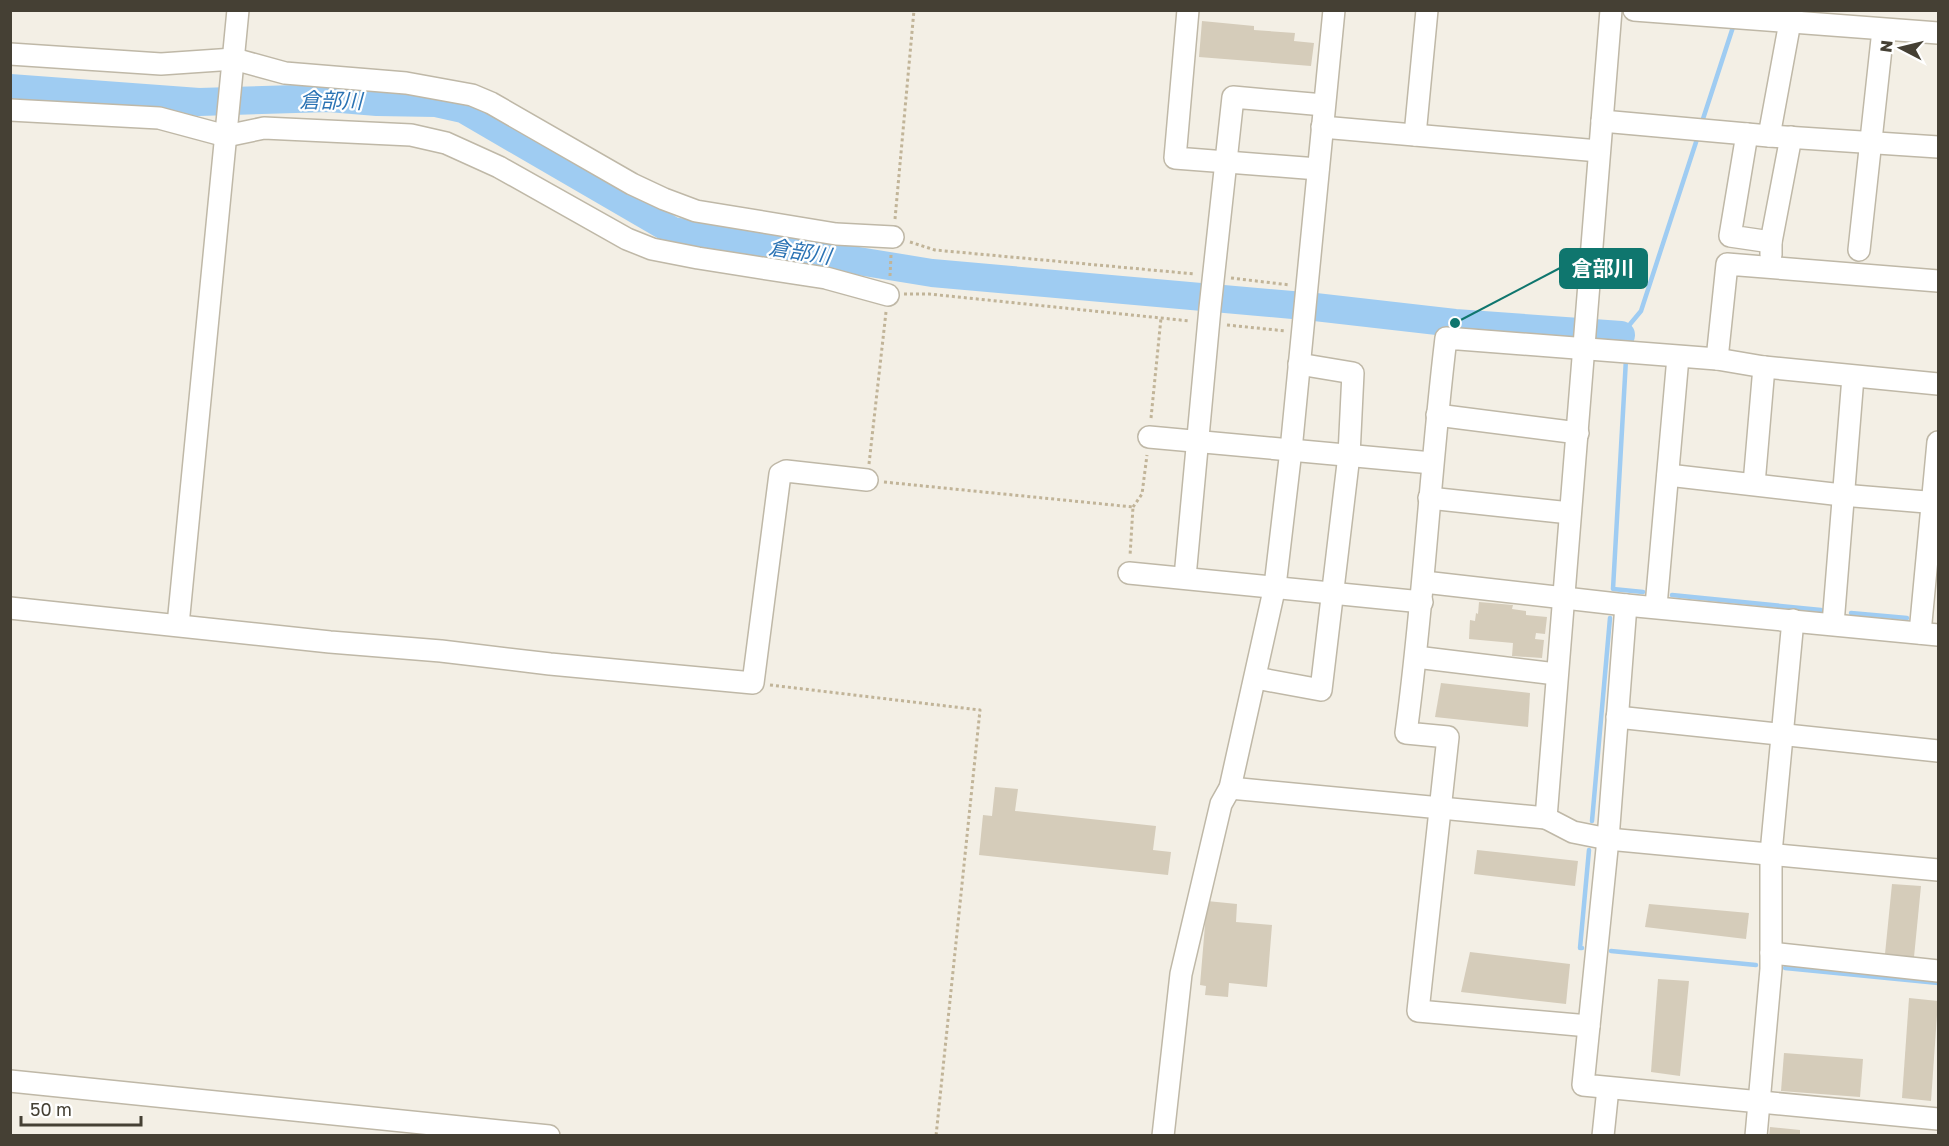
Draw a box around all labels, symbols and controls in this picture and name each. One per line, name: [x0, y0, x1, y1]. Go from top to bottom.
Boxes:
north arrow: [1871, 18, 1931, 78]
text: N: [1875, 39, 1897, 53]
water label: 倉部川: [299, 86, 365, 114]
water label: 倉部川: [767, 233, 835, 269]
callout: 倉部川: [1560, 249, 1647, 288]
text: 倉部川: [1572, 255, 1635, 281]
scale bar: [21, 1089, 141, 1127]
text: 50 m: [30, 1098, 72, 1120]

